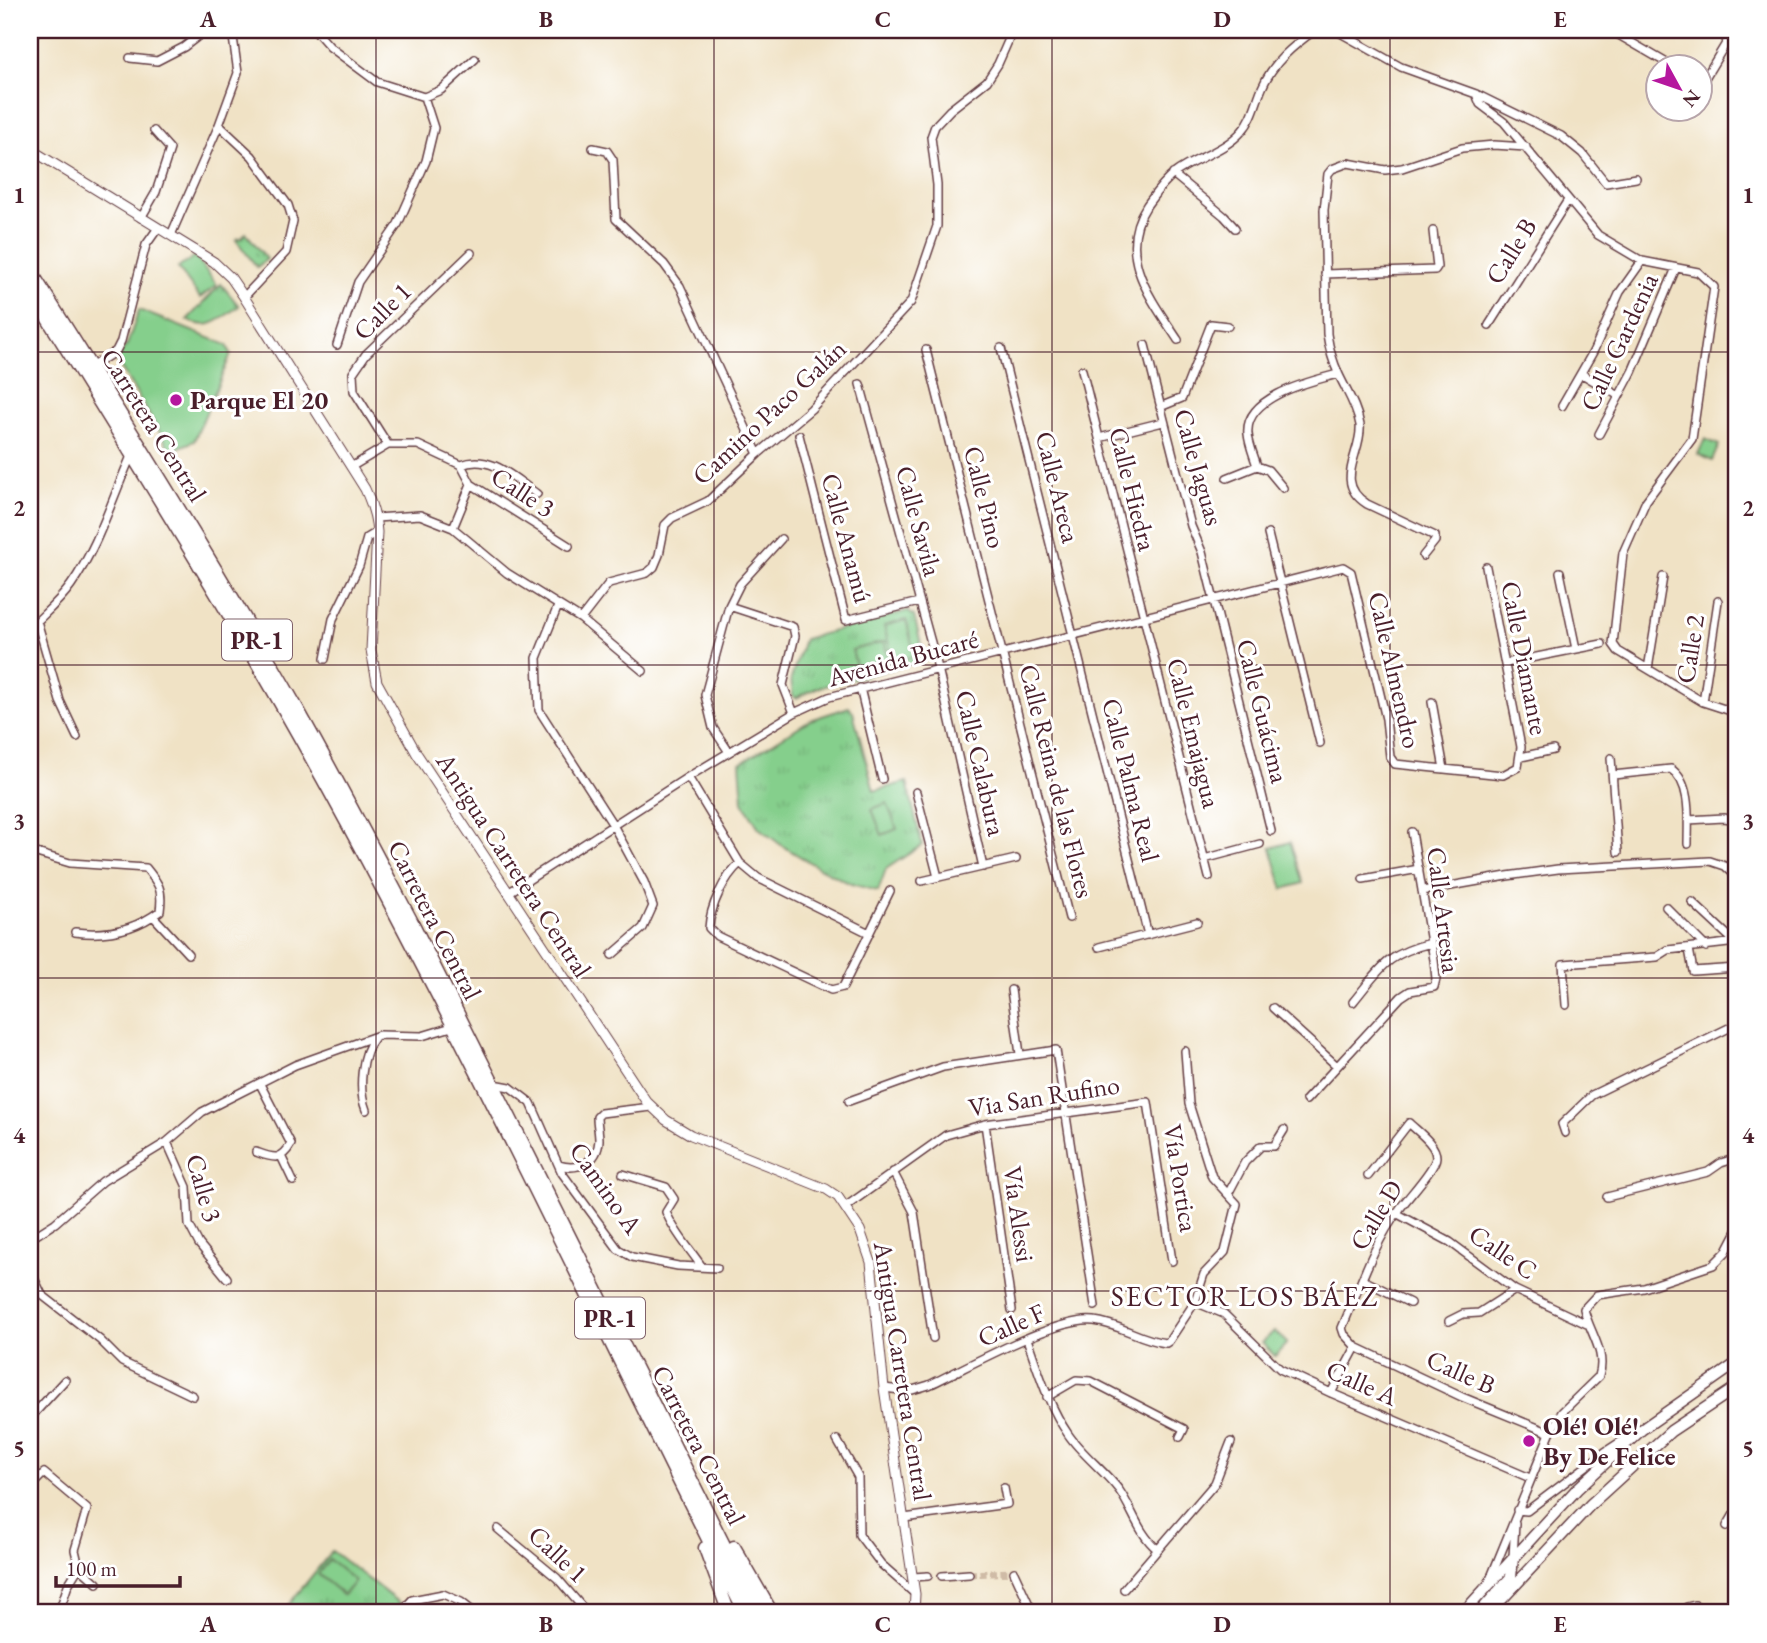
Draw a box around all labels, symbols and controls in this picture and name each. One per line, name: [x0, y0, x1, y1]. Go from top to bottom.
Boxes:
text: A: [199, 4, 217, 34]
text: B: [539, 4, 553, 34]
text: C: [875, 4, 891, 34]
text: D: [1213, 4, 1231, 34]
text: E: [1553, 4, 1567, 34]
north arrow: [1644, 52, 1714, 122]
text: N: [1677, 85, 1706, 113]
text: 1: [13, 180, 25, 210]
text: 1: [1742, 180, 1754, 210]
street label: Calle B: [1478, 211, 1544, 291]
street label: Calle Gardenia: [1572, 267, 1666, 416]
street label: Calle 1: [346, 275, 418, 347]
street label: Camino Paco Galán: [685, 332, 853, 492]
street label: Carretera Central: [93, 342, 215, 508]
place label: Parque El 20: [190, 383, 328, 417]
marker: Parque El 20: [168, 392, 184, 408]
street label: Calle Jaguas: [1166, 405, 1232, 529]
street label: Calle Hiedra: [1101, 424, 1165, 555]
street label: Calle Areca: [1028, 428, 1088, 547]
street label: Calle Pino: [956, 442, 1014, 552]
street label: Calle 3: [485, 459, 561, 525]
street label: Calle Savila: [888, 462, 950, 581]
street label: Calle Anamú: [813, 470, 881, 607]
text: 2: [13, 493, 25, 523]
text: 2: [1742, 493, 1754, 523]
street label: Calle Diamante: [1493, 578, 1557, 738]
street label: Calle Almendro: [1360, 588, 1430, 752]
street label: Calle 2: [1668, 612, 1712, 686]
road number: PR-1: [222, 620, 292, 660]
street label: Avenida Bucaré: [823, 622, 982, 695]
street label: Calle Guácima: [1229, 635, 1297, 787]
street label: Calle Emajagua: [1159, 655, 1229, 812]
street label: Calle Reina de las Flores: [1012, 661, 1102, 901]
street label: Calle Calabura: [948, 687, 1014, 840]
street label: Calle Palma Real: [1094, 695, 1168, 865]
street label: Antigua Carretera Central: [430, 747, 598, 983]
text: 3: [13, 806, 25, 836]
text: 3: [1742, 806, 1754, 836]
street label: Carretera Central: [381, 835, 489, 1005]
street label: Calle Artesia: [1419, 845, 1469, 976]
street label: Via San Rufino: [966, 1067, 1122, 1125]
text: 4: [13, 1120, 26, 1150]
text: 4: [1742, 1120, 1755, 1150]
street label: Vía Portica: [1156, 1122, 1206, 1235]
street label: Camino A: [562, 1135, 651, 1242]
street label: Calle 3: [178, 1150, 230, 1226]
street label: Vía Alessi: [995, 1164, 1043, 1264]
street label: Calle D: [1342, 1174, 1410, 1256]
street label: Calle C: [1462, 1217, 1544, 1287]
street label: Antigua Carretera Central: [866, 1238, 940, 1503]
district label: SECTOR LOS BÁEZ: [1111, 1278, 1379, 1314]
street label: Calle F: [972, 1295, 1050, 1355]
road number: PR-1: [575, 1298, 645, 1338]
street label: Calle B: [1421, 1342, 1501, 1402]
street label: Calle A: [1321, 1352, 1404, 1414]
street label: Carretera Central: [644, 1359, 754, 1531]
place label: Olé! Olé! By De Felice: [1543, 1409, 1676, 1473]
text: 5: [13, 1433, 25, 1463]
marker: Olé! Olé! By De Felice: [1521, 1433, 1537, 1449]
text: 5: [1742, 1433, 1754, 1463]
street label: Calle 1: [521, 1518, 595, 1590]
scale bar: [56, 1545, 180, 1589]
text: 100 m: [66, 1555, 117, 1582]
text: A: [199, 1609, 217, 1639]
text: B: [539, 1609, 553, 1639]
text: C: [875, 1609, 891, 1639]
text: D: [1213, 1609, 1231, 1639]
text: E: [1553, 1609, 1567, 1639]

